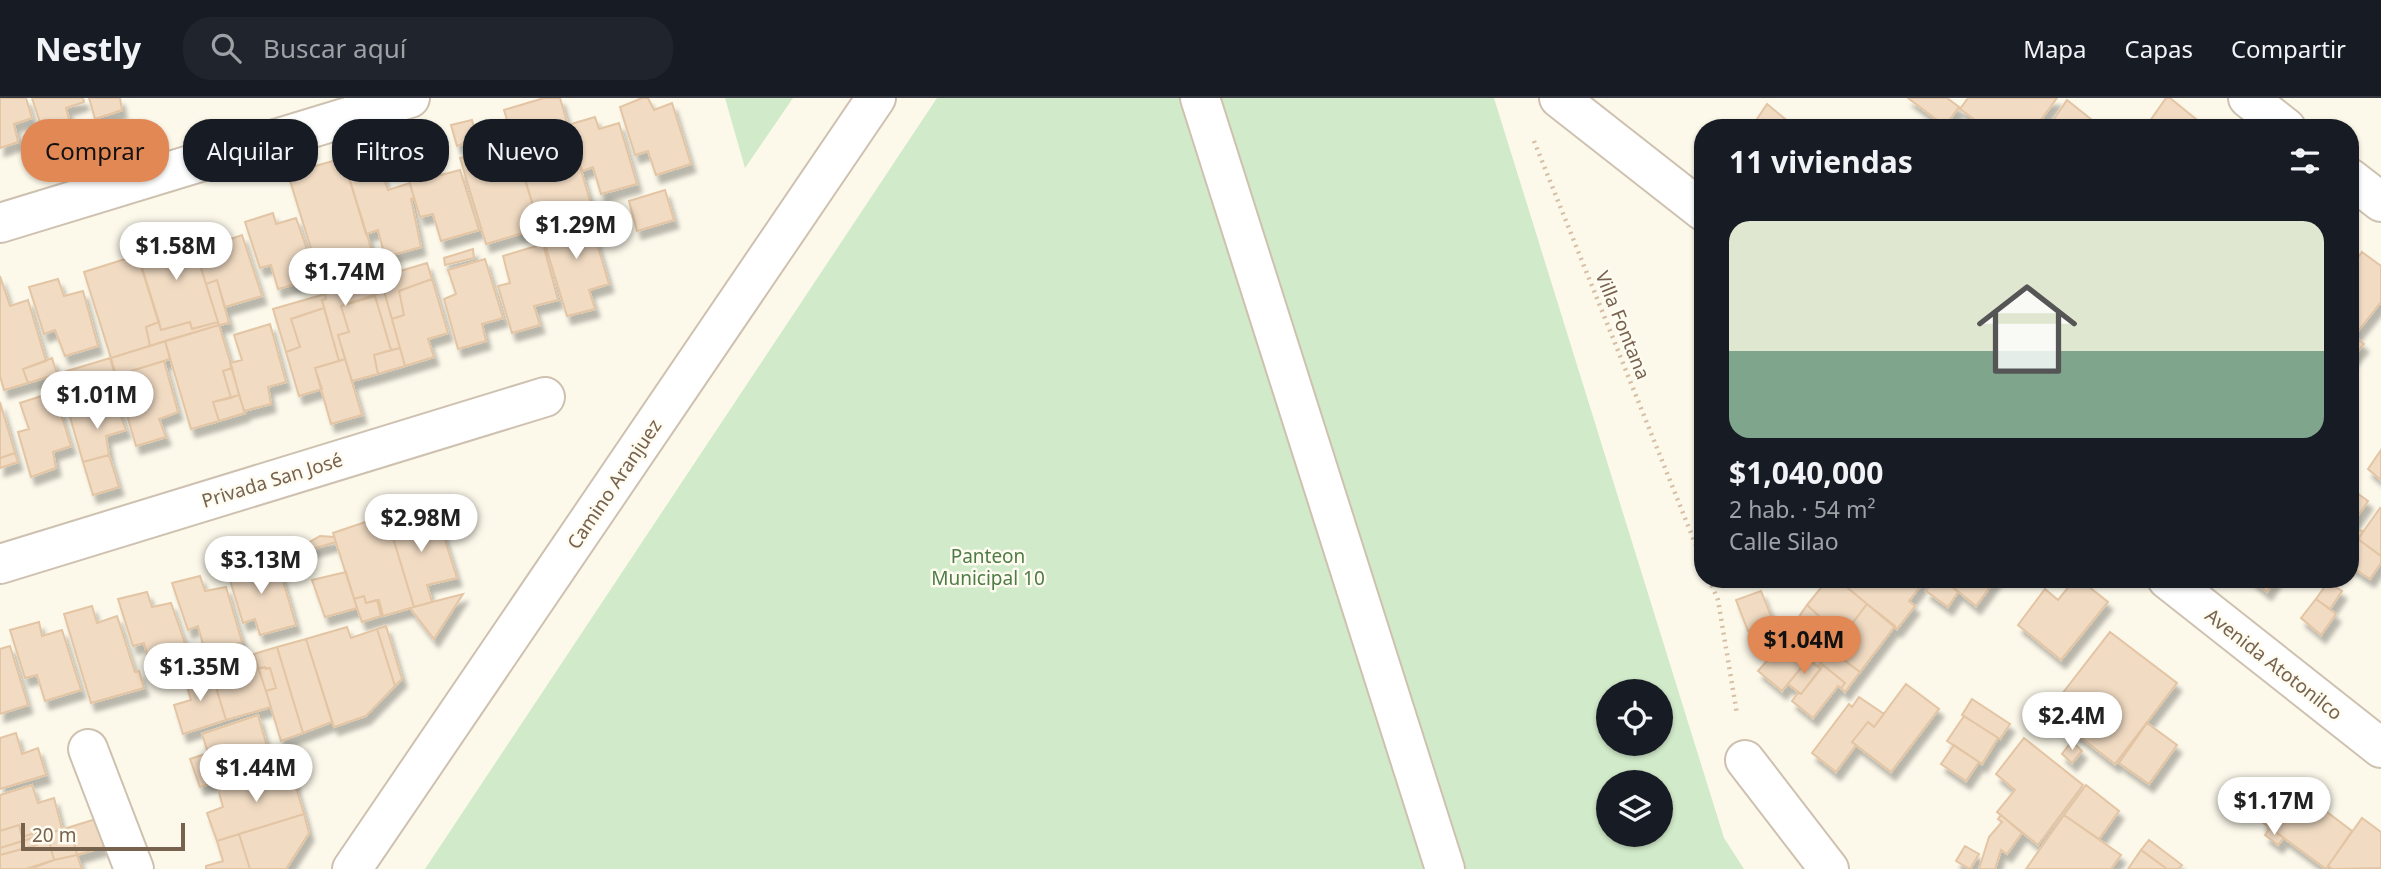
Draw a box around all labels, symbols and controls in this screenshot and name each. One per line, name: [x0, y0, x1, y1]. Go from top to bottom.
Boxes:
search box: [183, 17, 673, 80]
text: Nestly: [35, 26, 141, 71]
icon: search: [207, 29, 245, 67]
text: Buscar aquí: [263, 30, 406, 66]
text: Mapa: [2023, 32, 2087, 65]
text: Capas: [2125, 32, 2193, 65]
text: Compartir: [2231, 32, 2346, 65]
chip: Comprar: [21, 119, 169, 182]
chip: Alquilar: [183, 119, 318, 182]
chip: Filtros: [332, 119, 449, 182]
chip: Nuevo: [463, 119, 583, 182]
text: 11 viviendas: [1729, 141, 1913, 182]
icon: filters: [2286, 142, 2324, 180]
pin: $1.29M: [519, 202, 633, 261]
text: $1.29M: [536, 208, 616, 240]
pin: $1.58M: [119, 222, 233, 282]
text: $1.58M: [136, 229, 216, 261]
pin: $1.74M: [288, 248, 402, 308]
text: $1.74M: [305, 255, 385, 287]
icon: home: [1964, 266, 2090, 392]
street label: Villa Fontana: [1589, 267, 1657, 383]
pin: $1.01M: [40, 372, 154, 431]
text: $1.01M: [57, 378, 137, 410]
street label: Camino Aranjuez: [561, 414, 667, 554]
street label: Privada San José: [198, 446, 346, 514]
text: $1,040,000: [1729, 452, 1883, 493]
text: 2 hab. · 54 m²: [1729, 493, 1876, 525]
pin: $2.98M: [364, 494, 478, 554]
text: $2.98M: [381, 501, 461, 533]
text: Calle Silao: [1729, 525, 1839, 557]
pin: $3.13M: [204, 536, 318, 596]
text: $3.13M: [221, 543, 301, 575]
park label: Panteon Municipal 10: [931, 543, 1045, 591]
street label: Avenida Atotonilco: [2200, 602, 2348, 726]
pin: $1.04M: [1747, 616, 1861, 676]
text: $1.04M: [1764, 623, 1844, 655]
pin: $1.35M: [143, 644, 257, 703]
text: $1.35M: [160, 650, 240, 682]
map controls: [1596, 679, 1673, 847]
button: locate: [1596, 679, 1673, 756]
pin: $2.4M: [2023, 692, 2121, 752]
text: $2.4M: [2038, 699, 2106, 731]
pin: $1.44M: [199, 744, 313, 804]
text: $1.44M: [216, 751, 296, 783]
button: layers: [1596, 770, 1673, 847]
pin: $1.17M: [2217, 778, 2331, 837]
text: $1.17M: [2234, 784, 2314, 816]
scale bar: [21, 820, 186, 852]
text: 20 m: [32, 822, 76, 848]

